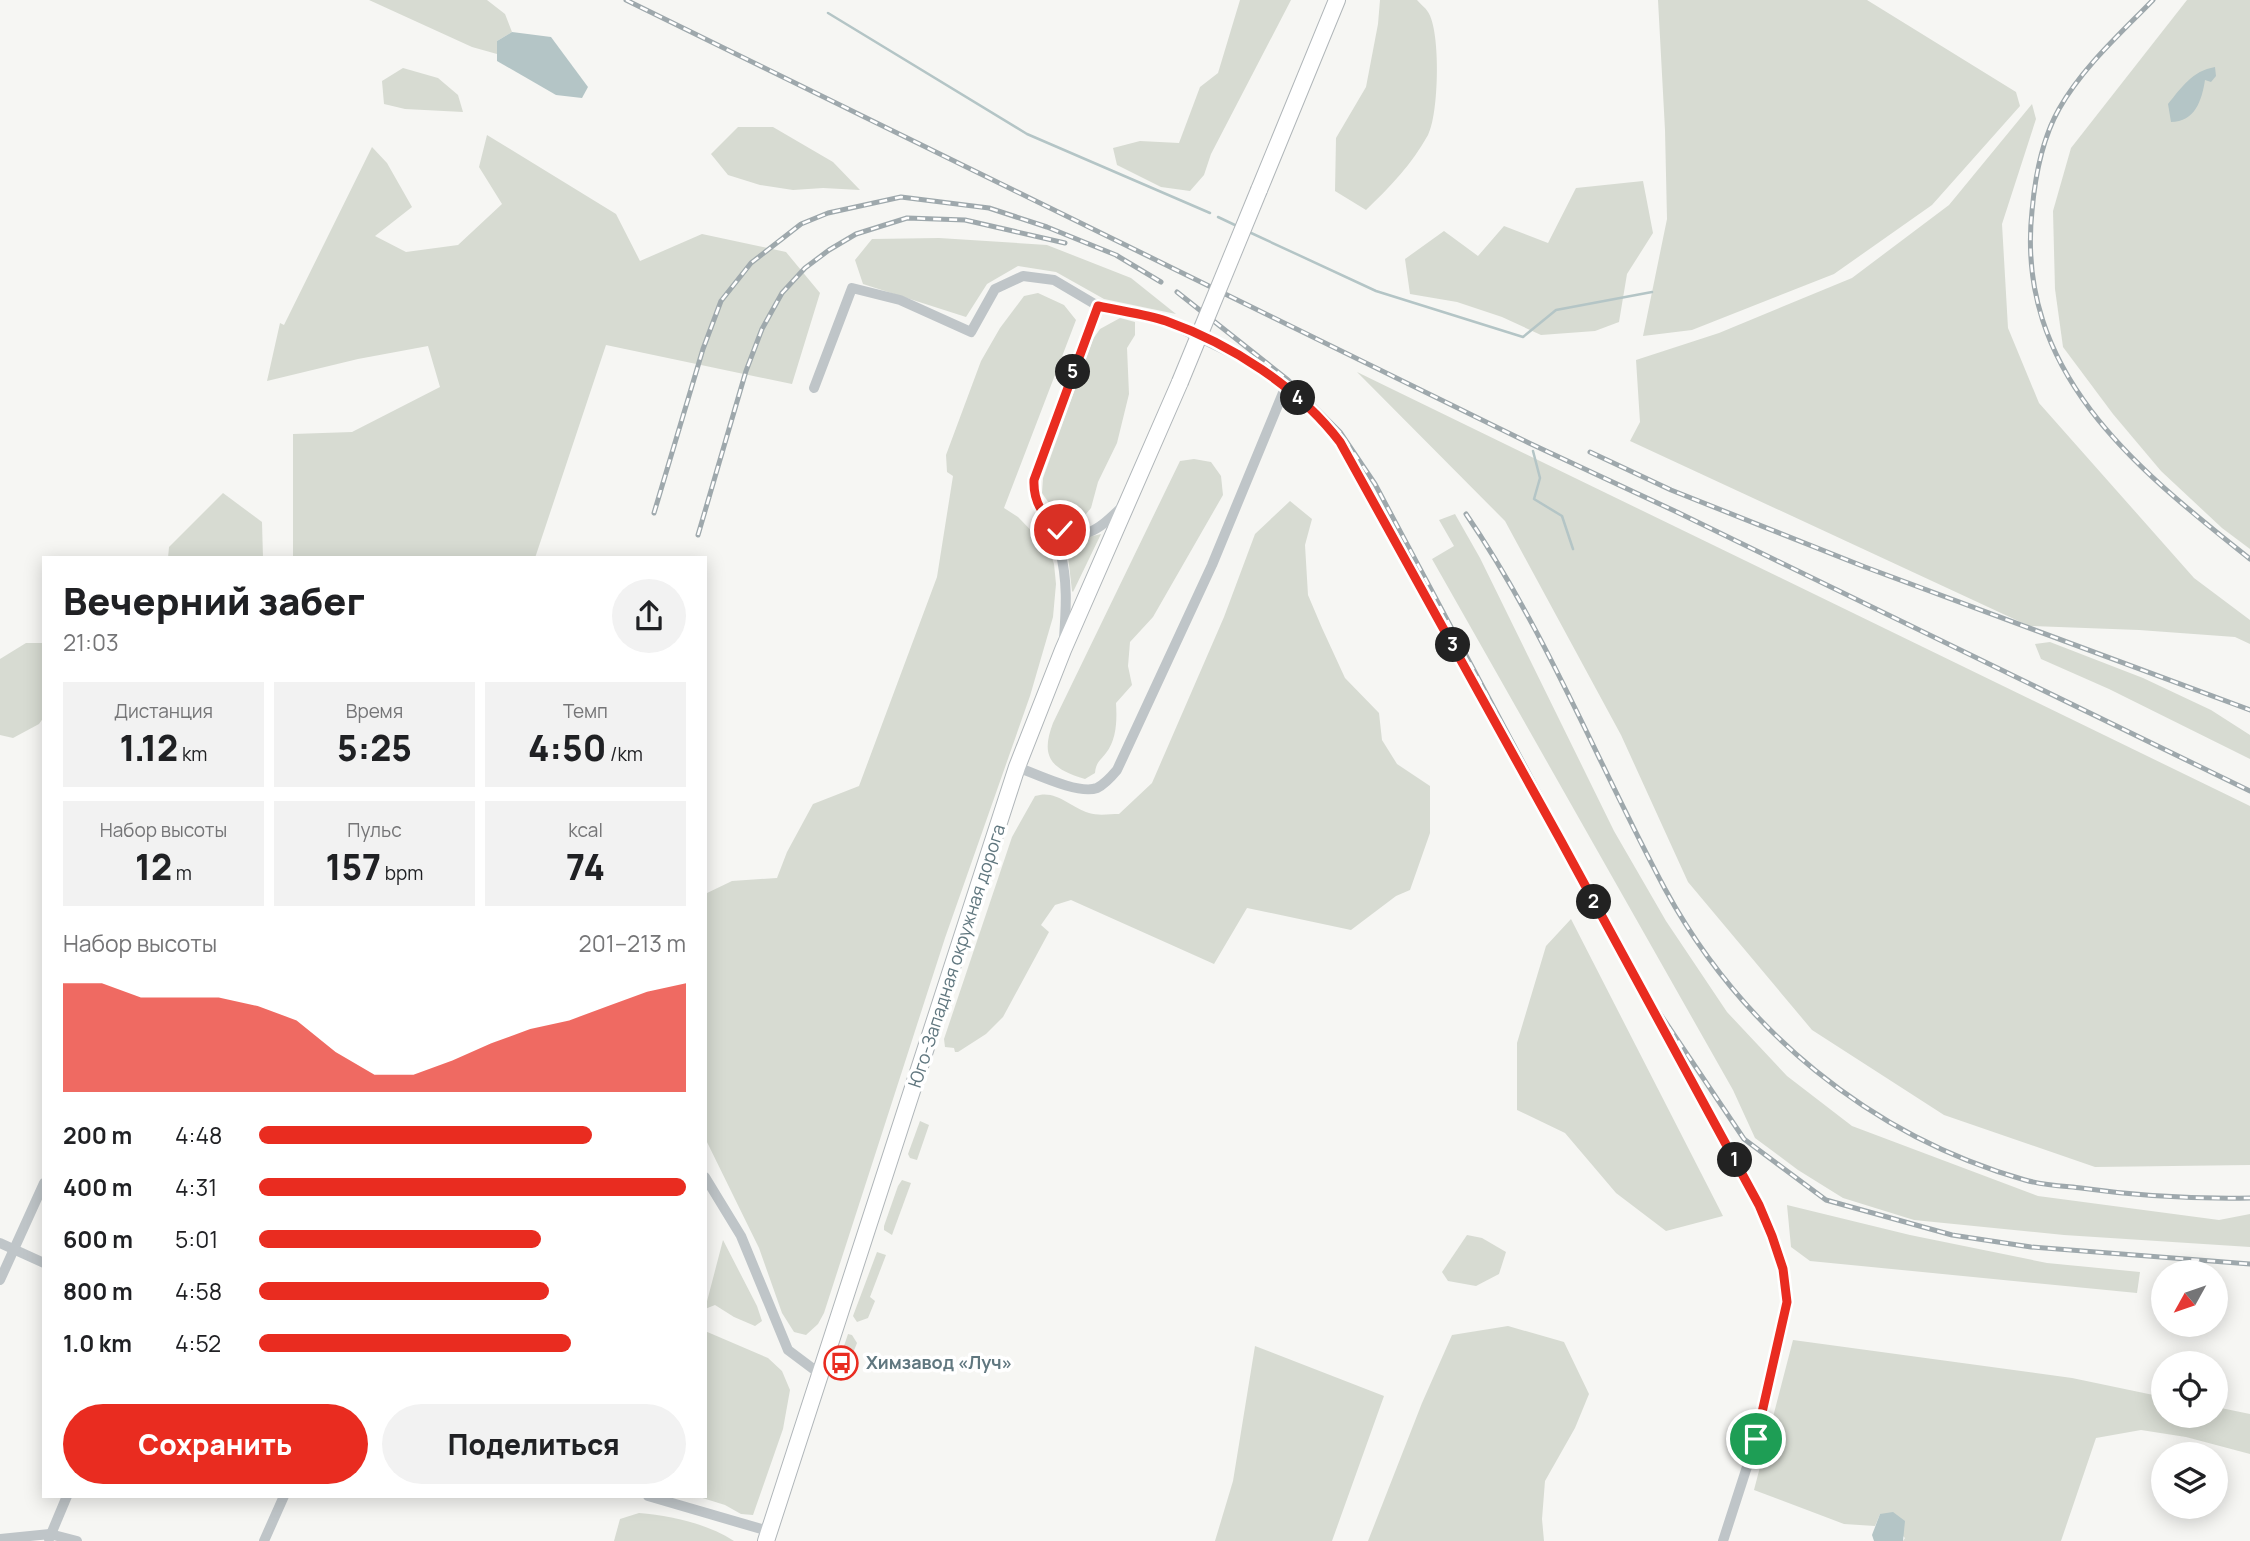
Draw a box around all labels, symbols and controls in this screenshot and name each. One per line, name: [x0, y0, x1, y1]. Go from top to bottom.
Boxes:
pin: 5: [1056, 354, 1090, 390]
text: 5: [1067, 358, 1078, 384]
pin: 4: [1280, 380, 1316, 416]
text: 4: [1292, 384, 1303, 410]
pin: [1030, 500, 1090, 560]
icon: check: [1041, 511, 1079, 549]
text: Вечерний забег: [63, 574, 365, 626]
button: share: [612, 579, 686, 653]
text: 21:03: [63, 626, 119, 658]
pin: 3: [1436, 628, 1470, 662]
text: 3: [1447, 631, 1458, 657]
text: Дистанция: [114, 698, 213, 724]
text: Время: [346, 698, 403, 724]
text: Темп: [563, 698, 608, 724]
text: 1.12: [120, 724, 178, 772]
text: 5:25: [337, 724, 412, 772]
text: 4:50: [528, 724, 606, 772]
text: km: [178, 741, 207, 767]
text: /km: [606, 741, 643, 767]
text: Набор высоты: [100, 817, 227, 843]
text: Пульс: [347, 817, 402, 843]
text: kcal: [568, 817, 603, 843]
street label: Юго-Западная окружная дорога: [902, 821, 1010, 1091]
text: 12: [135, 843, 172, 891]
text: 157: [326, 843, 381, 891]
text: 74: [566, 843, 605, 891]
text: m: [172, 860, 192, 886]
text: bpm: [381, 860, 423, 886]
pin: 2: [1576, 884, 1612, 920]
text: 2: [1588, 888, 1599, 914]
text: Набор высоты: [63, 927, 217, 959]
text: 201–213 m: [579, 927, 686, 959]
text: 200 m: [63, 1119, 132, 1151]
text: 4:48: [175, 1119, 222, 1151]
pin: 1: [1718, 1142, 1752, 1178]
text: 1: [1730, 1146, 1739, 1172]
text: 400 m: [63, 1171, 133, 1203]
text: 4:31: [175, 1171, 217, 1203]
text: 600 m: [63, 1223, 133, 1255]
text: 5:01: [175, 1223, 218, 1255]
north arrow: [2151, 1260, 2228, 1337]
map controls: [2151, 1260, 2228, 1519]
text: 800 m: [63, 1275, 133, 1307]
text: 4:58: [175, 1275, 222, 1307]
text: 1.0 km: [63, 1327, 132, 1359]
text: 4:52: [175, 1327, 221, 1359]
bus stop icon: Химзавод «Луч»: [822, 1344, 860, 1382]
place label: Химзавод «Луч»: [866, 1350, 1012, 1374]
button: locate: [2151, 1351, 2228, 1428]
button: Сохранить: [63, 1404, 368, 1484]
button: Поделиться: [382, 1404, 686, 1484]
pin: [1726, 1409, 1786, 1469]
icon: arrive: [1737, 1420, 1775, 1458]
button: layers: [2151, 1442, 2228, 1519]

